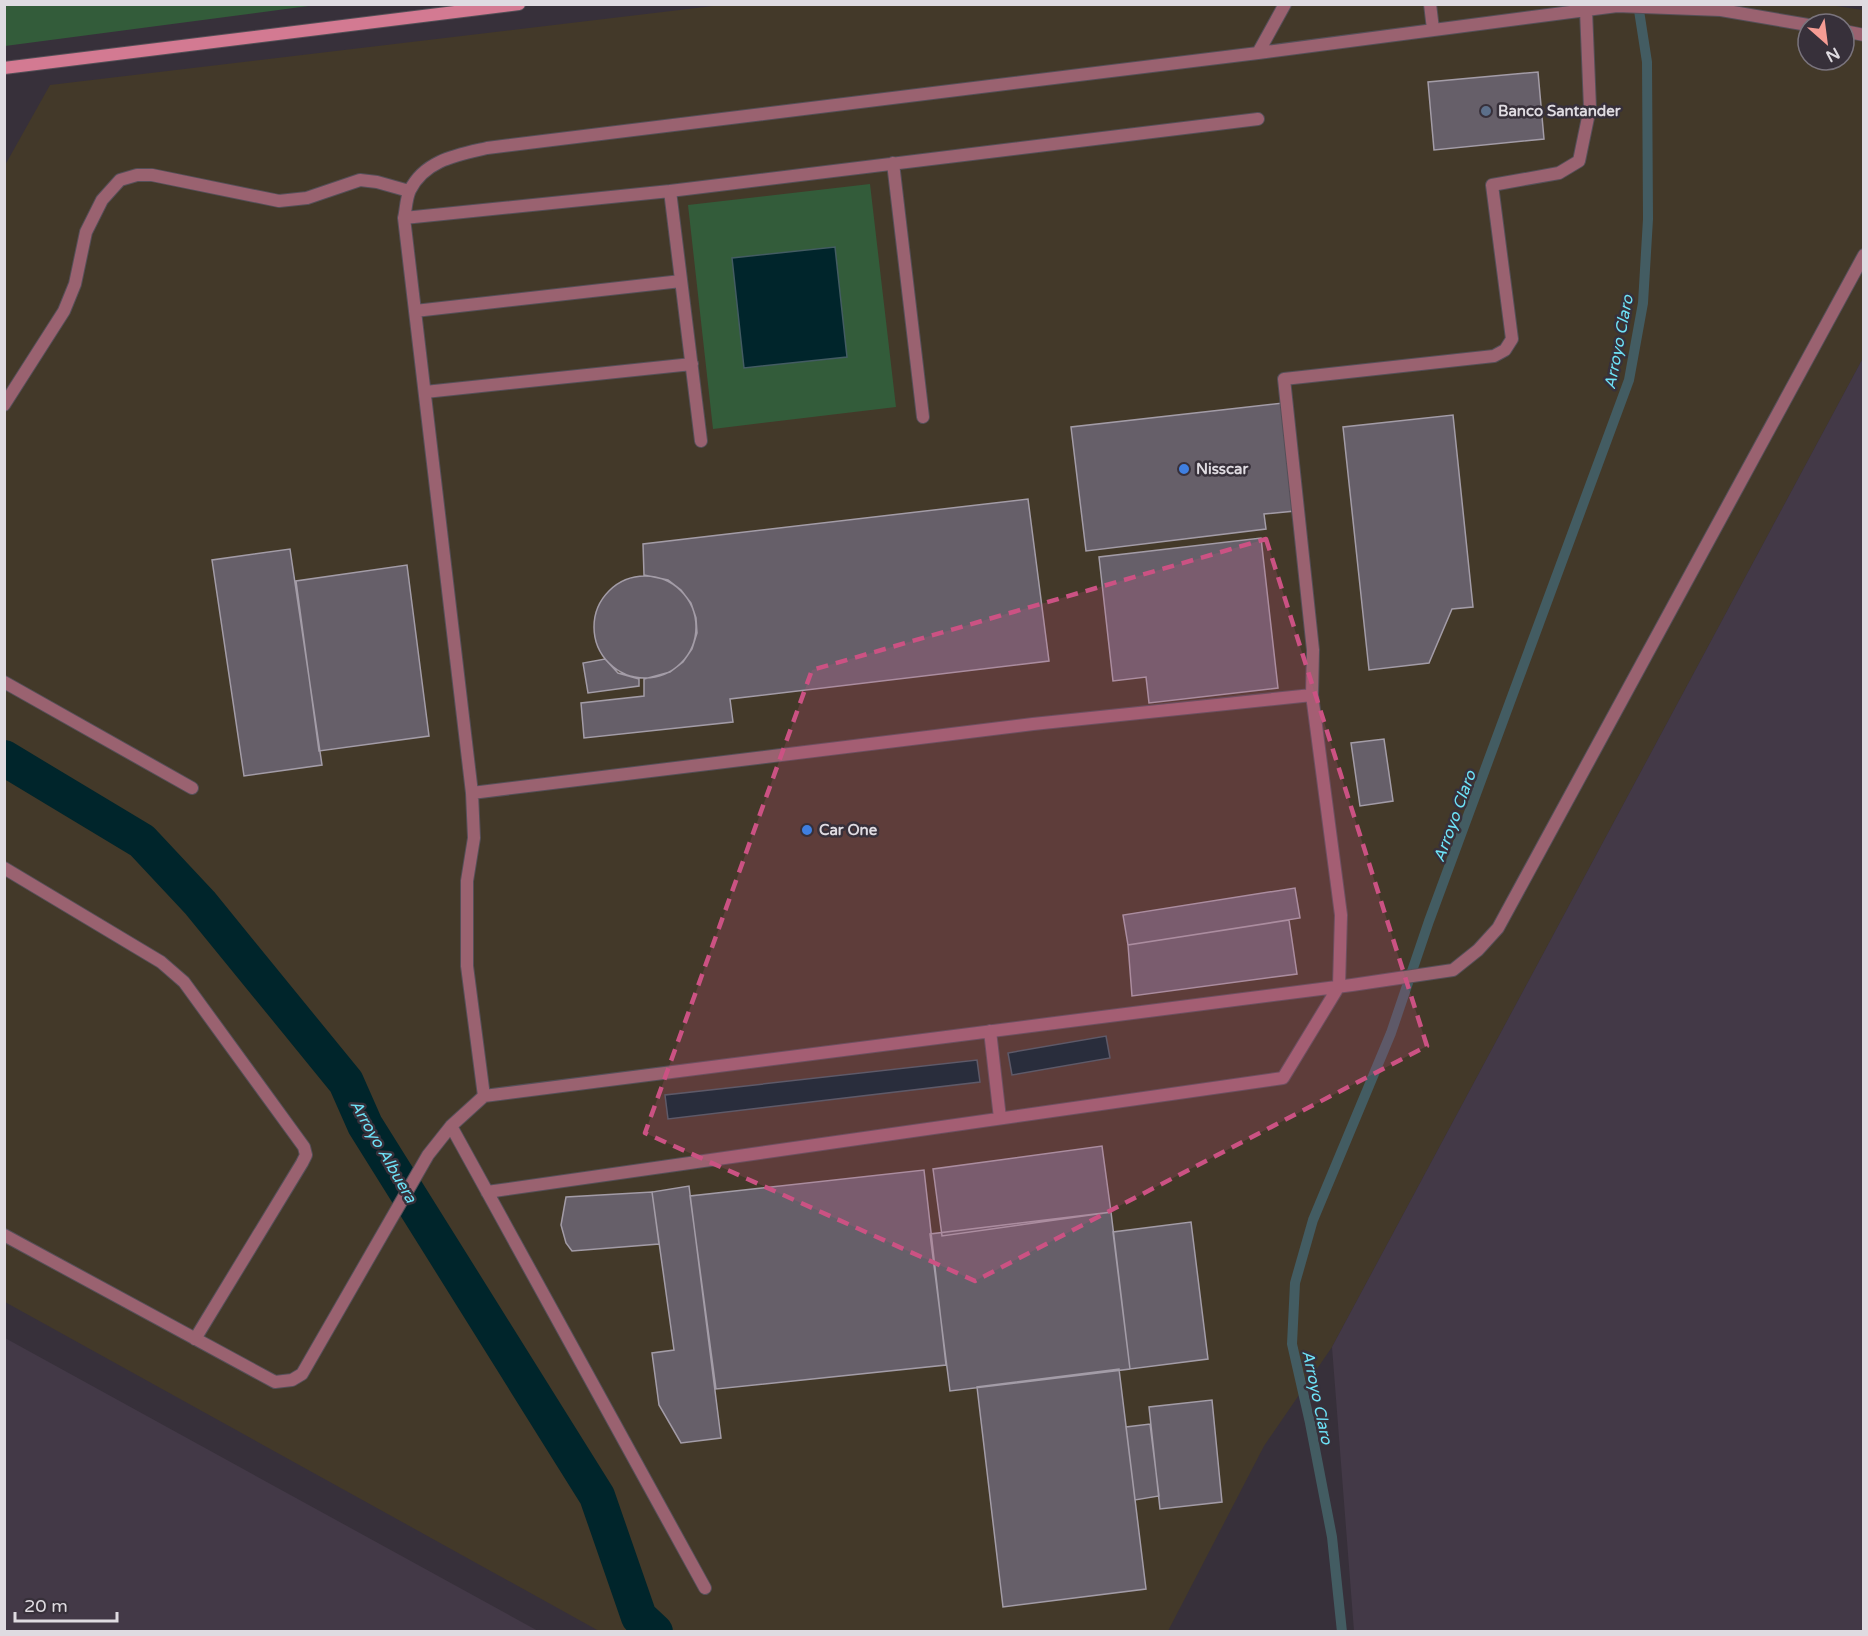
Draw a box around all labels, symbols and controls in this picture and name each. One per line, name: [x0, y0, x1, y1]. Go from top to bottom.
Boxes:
north arrow: [1796, 12, 1856, 72]
text: N: [1822, 43, 1843, 66]
place label: Banco Santander: [1498, 102, 1621, 120]
marker: Banco Santander: [1479, 104, 1493, 118]
water label: Arroyo Claro: [1600, 292, 1638, 391]
place label: Nisscar: [1196, 460, 1248, 478]
marker: Nisscar: [1177, 462, 1191, 476]
water label: Arroyo Claro: [1429, 767, 1481, 865]
place label: Car One: [819, 821, 878, 839]
marker: Car One: [800, 823, 814, 837]
water label: Arroyo Albuera: [346, 1096, 421, 1207]
water label: Arroyo Claro: [1297, 1348, 1337, 1447]
scale bar: [15, 1585, 117, 1623]
text: 20 m: [24, 1595, 68, 1617]

